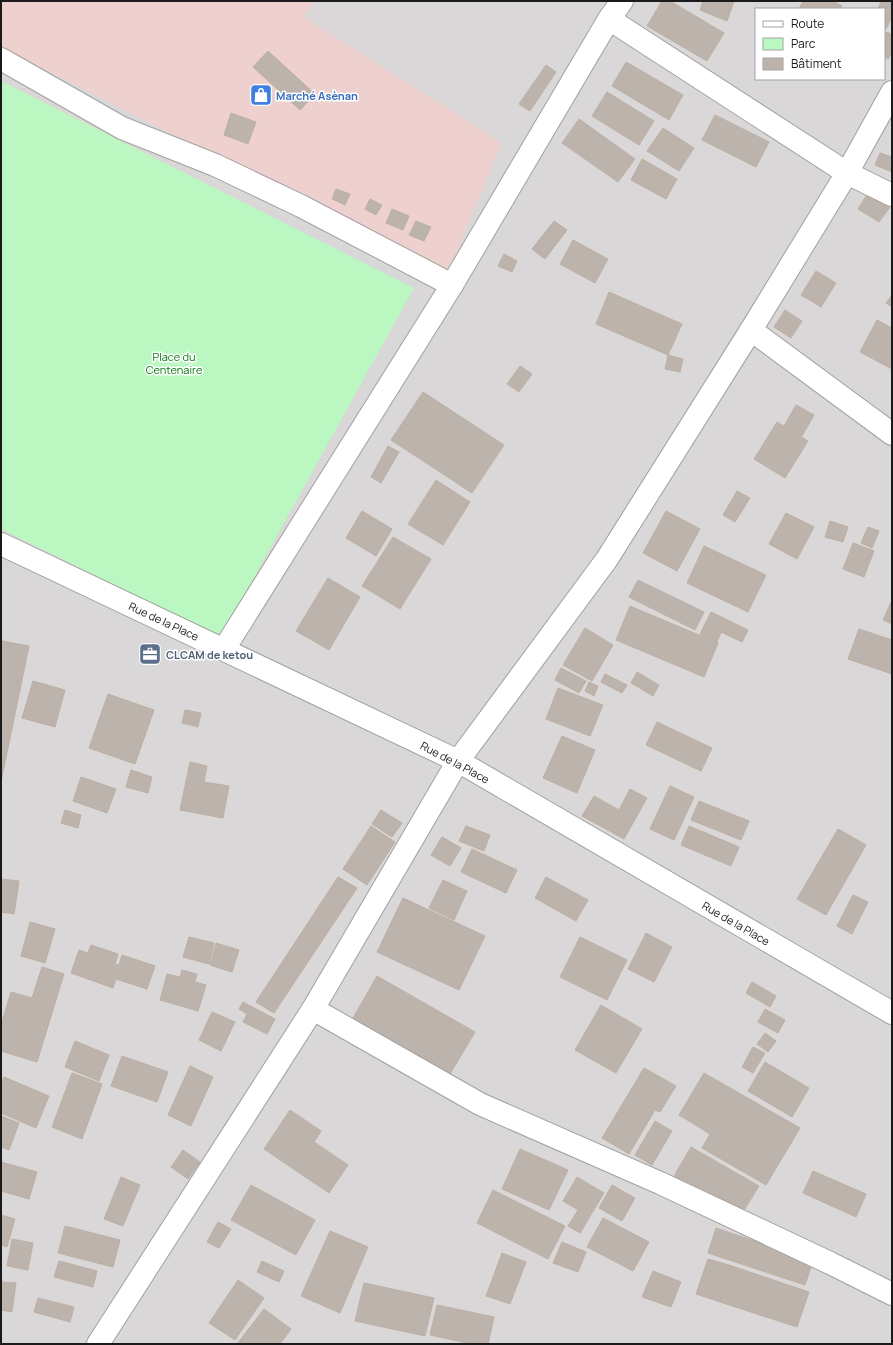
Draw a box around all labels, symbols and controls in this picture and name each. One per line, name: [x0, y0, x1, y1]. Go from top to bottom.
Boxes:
legend: [755, 8, 885, 80]
text: Route: [791, 15, 824, 32]
text: Parc: [791, 35, 816, 52]
text: Bâtiment: [791, 55, 842, 72]
shop icon: Marché Asènan: [248, 82, 274, 108]
place label: Marché Asènan: [276, 88, 358, 103]
park label: Place du Centenaire: [146, 349, 203, 377]
street label: Rue de la Place: [126, 598, 202, 644]
office icon: CLCAM de ketou: [137, 641, 163, 667]
place label: CLCAM de ketou: [166, 647, 253, 662]
street label: Rue de la Place: [418, 738, 492, 787]
street label: Rue de la Place: [699, 898, 773, 949]

